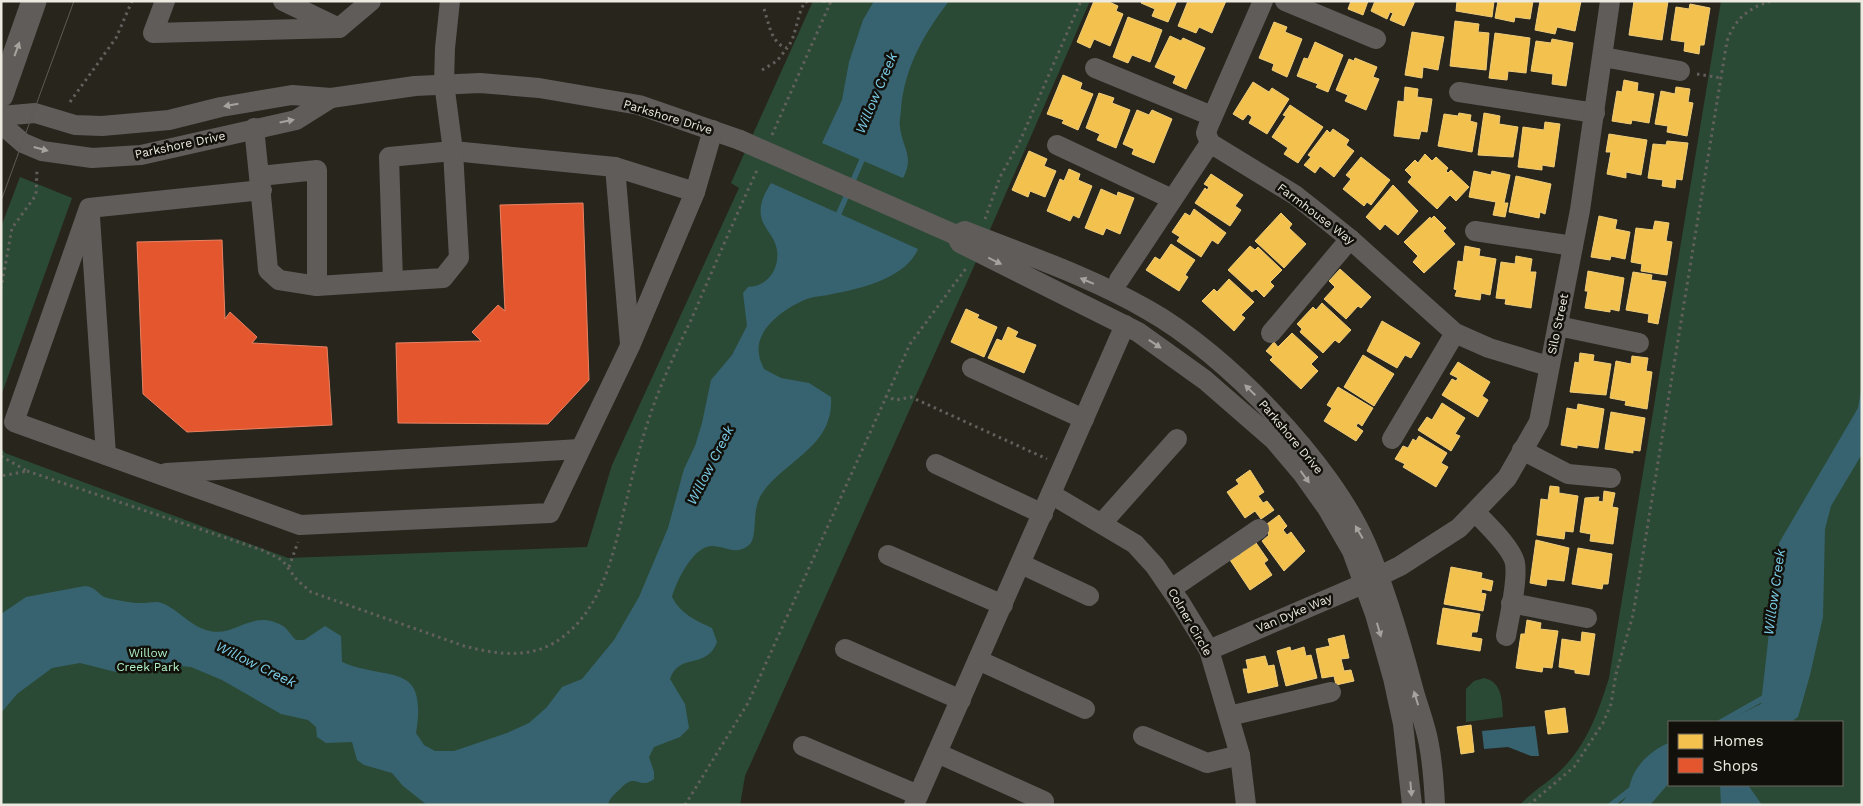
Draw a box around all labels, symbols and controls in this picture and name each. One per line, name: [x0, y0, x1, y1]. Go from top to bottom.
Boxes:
one-way arrow: [13, 41, 21, 56]
water label: Willow Creek: [852, 50, 900, 136]
street label: Parkshore Drive: [622, 97, 714, 137]
one-way arrow: [223, 102, 239, 110]
one-way arrow: [279, 117, 295, 125]
street label: Parkshore Drive: [133, 129, 227, 161]
one-way arrow: [34, 146, 49, 154]
street label: Farmhouse Way: [1275, 181, 1358, 248]
one-way arrow: [988, 256, 1003, 265]
one-way arrow: [1080, 276, 1094, 284]
street label: Silo Street: [1545, 292, 1571, 356]
one-way arrow: [1148, 339, 1162, 348]
one-way arrow: [1244, 384, 1256, 396]
street label: Parkshore Drive: [1256, 397, 1326, 477]
water label: Willow Creek: [683, 422, 737, 507]
one-way arrow: [1300, 470, 1310, 484]
one-way arrow: [1355, 526, 1364, 539]
water label: Willow Creek: [1760, 548, 1788, 636]
street label: Colner Circle: [1165, 586, 1215, 658]
street label: Van Dyke Way: [1254, 590, 1335, 635]
one-way arrow: [1376, 623, 1384, 638]
water label: Willow Creek: [214, 638, 299, 690]
park label: Willow Creek Park: [116, 646, 180, 674]
one-way arrow: [1412, 691, 1420, 706]
legend: [1668, 721, 1843, 786]
text: Homes: [1713, 732, 1764, 750]
text: Shops: [1713, 757, 1758, 775]
one-way arrow: [1407, 782, 1415, 798]

